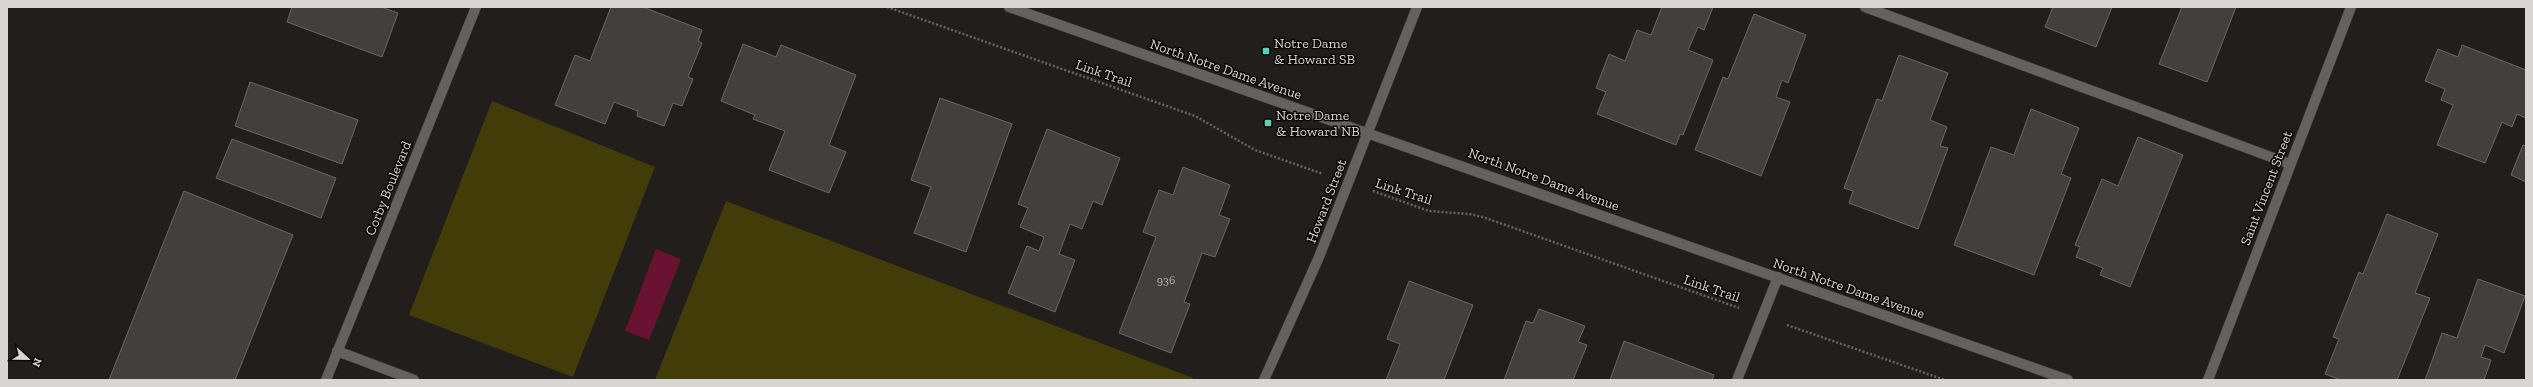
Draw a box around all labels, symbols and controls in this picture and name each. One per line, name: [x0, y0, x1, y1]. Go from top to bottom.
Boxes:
street label: North Notre Dame Avenue: [1148, 35, 1304, 104]
place label: Notre Dame & Howard SB: [1274, 35, 1355, 68]
marker: Notre Dame & Howard SB: [1261, 46, 1271, 56]
street label: Link Trail: [1073, 56, 1135, 91]
place label: Notre Dame & Howard NB: [1276, 107, 1360, 140]
marker: Notre Dame & Howard NB: [1263, 118, 1273, 128]
street label: Saint Vincent Street: [2237, 128, 2296, 248]
street label: Corby Boulevard: [362, 138, 415, 238]
street label: North Notre Dame Avenue: [1466, 144, 1622, 215]
street label: Howard Street: [1303, 156, 1351, 245]
street label: Link Trail: [1373, 174, 1435, 209]
street label: North Notre Dame Avenue: [1771, 254, 1927, 323]
street label: Link Trail: [1681, 271, 1743, 306]
house number: 936: [1157, 273, 1175, 287]
north arrow: [8, 339, 48, 379]
text: N: [29, 356, 44, 369]

